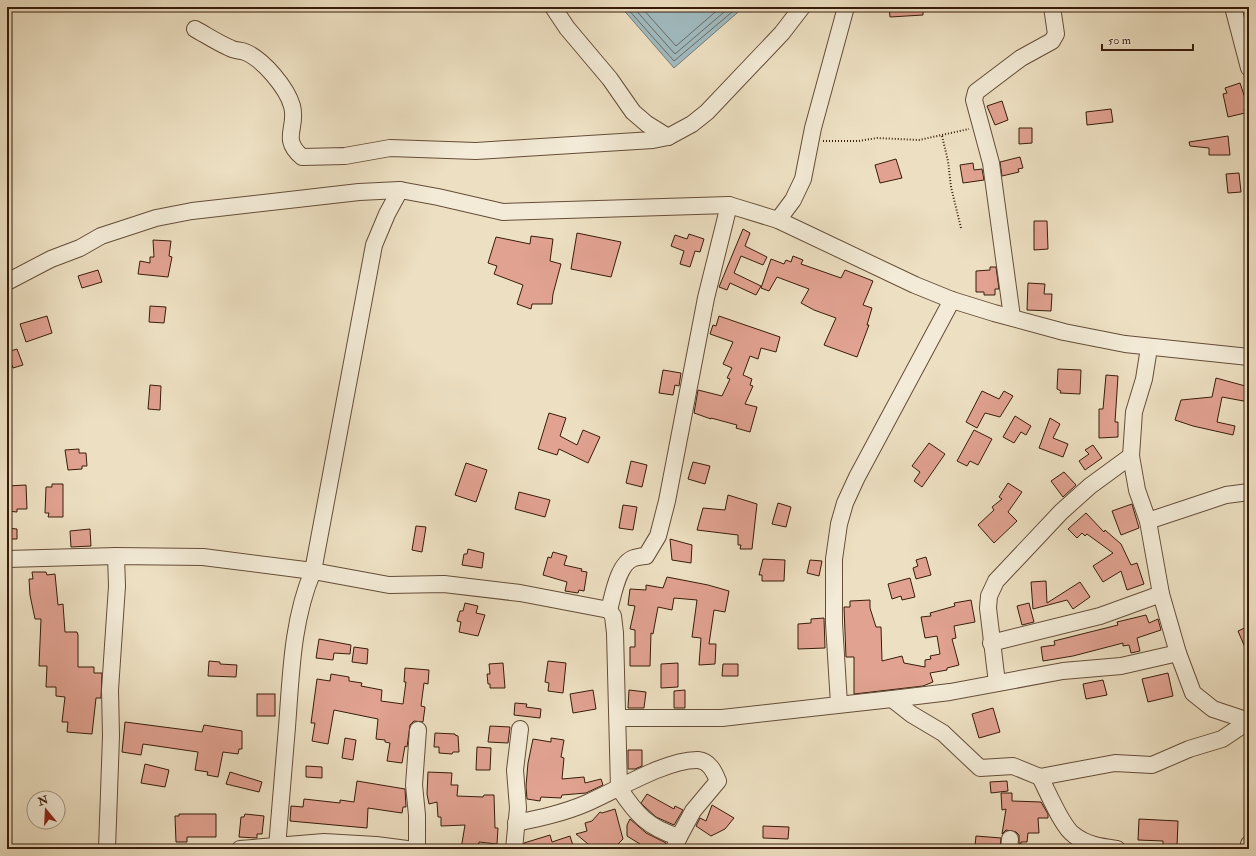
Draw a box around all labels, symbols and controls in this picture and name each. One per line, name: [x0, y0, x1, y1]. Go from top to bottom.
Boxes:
scale bar: [1102, 26, 1193, 52]
text: 50 m: [1108, 33, 1132, 48]
north arrow: [26, 790, 66, 830]
text: N: [35, 793, 51, 809]

